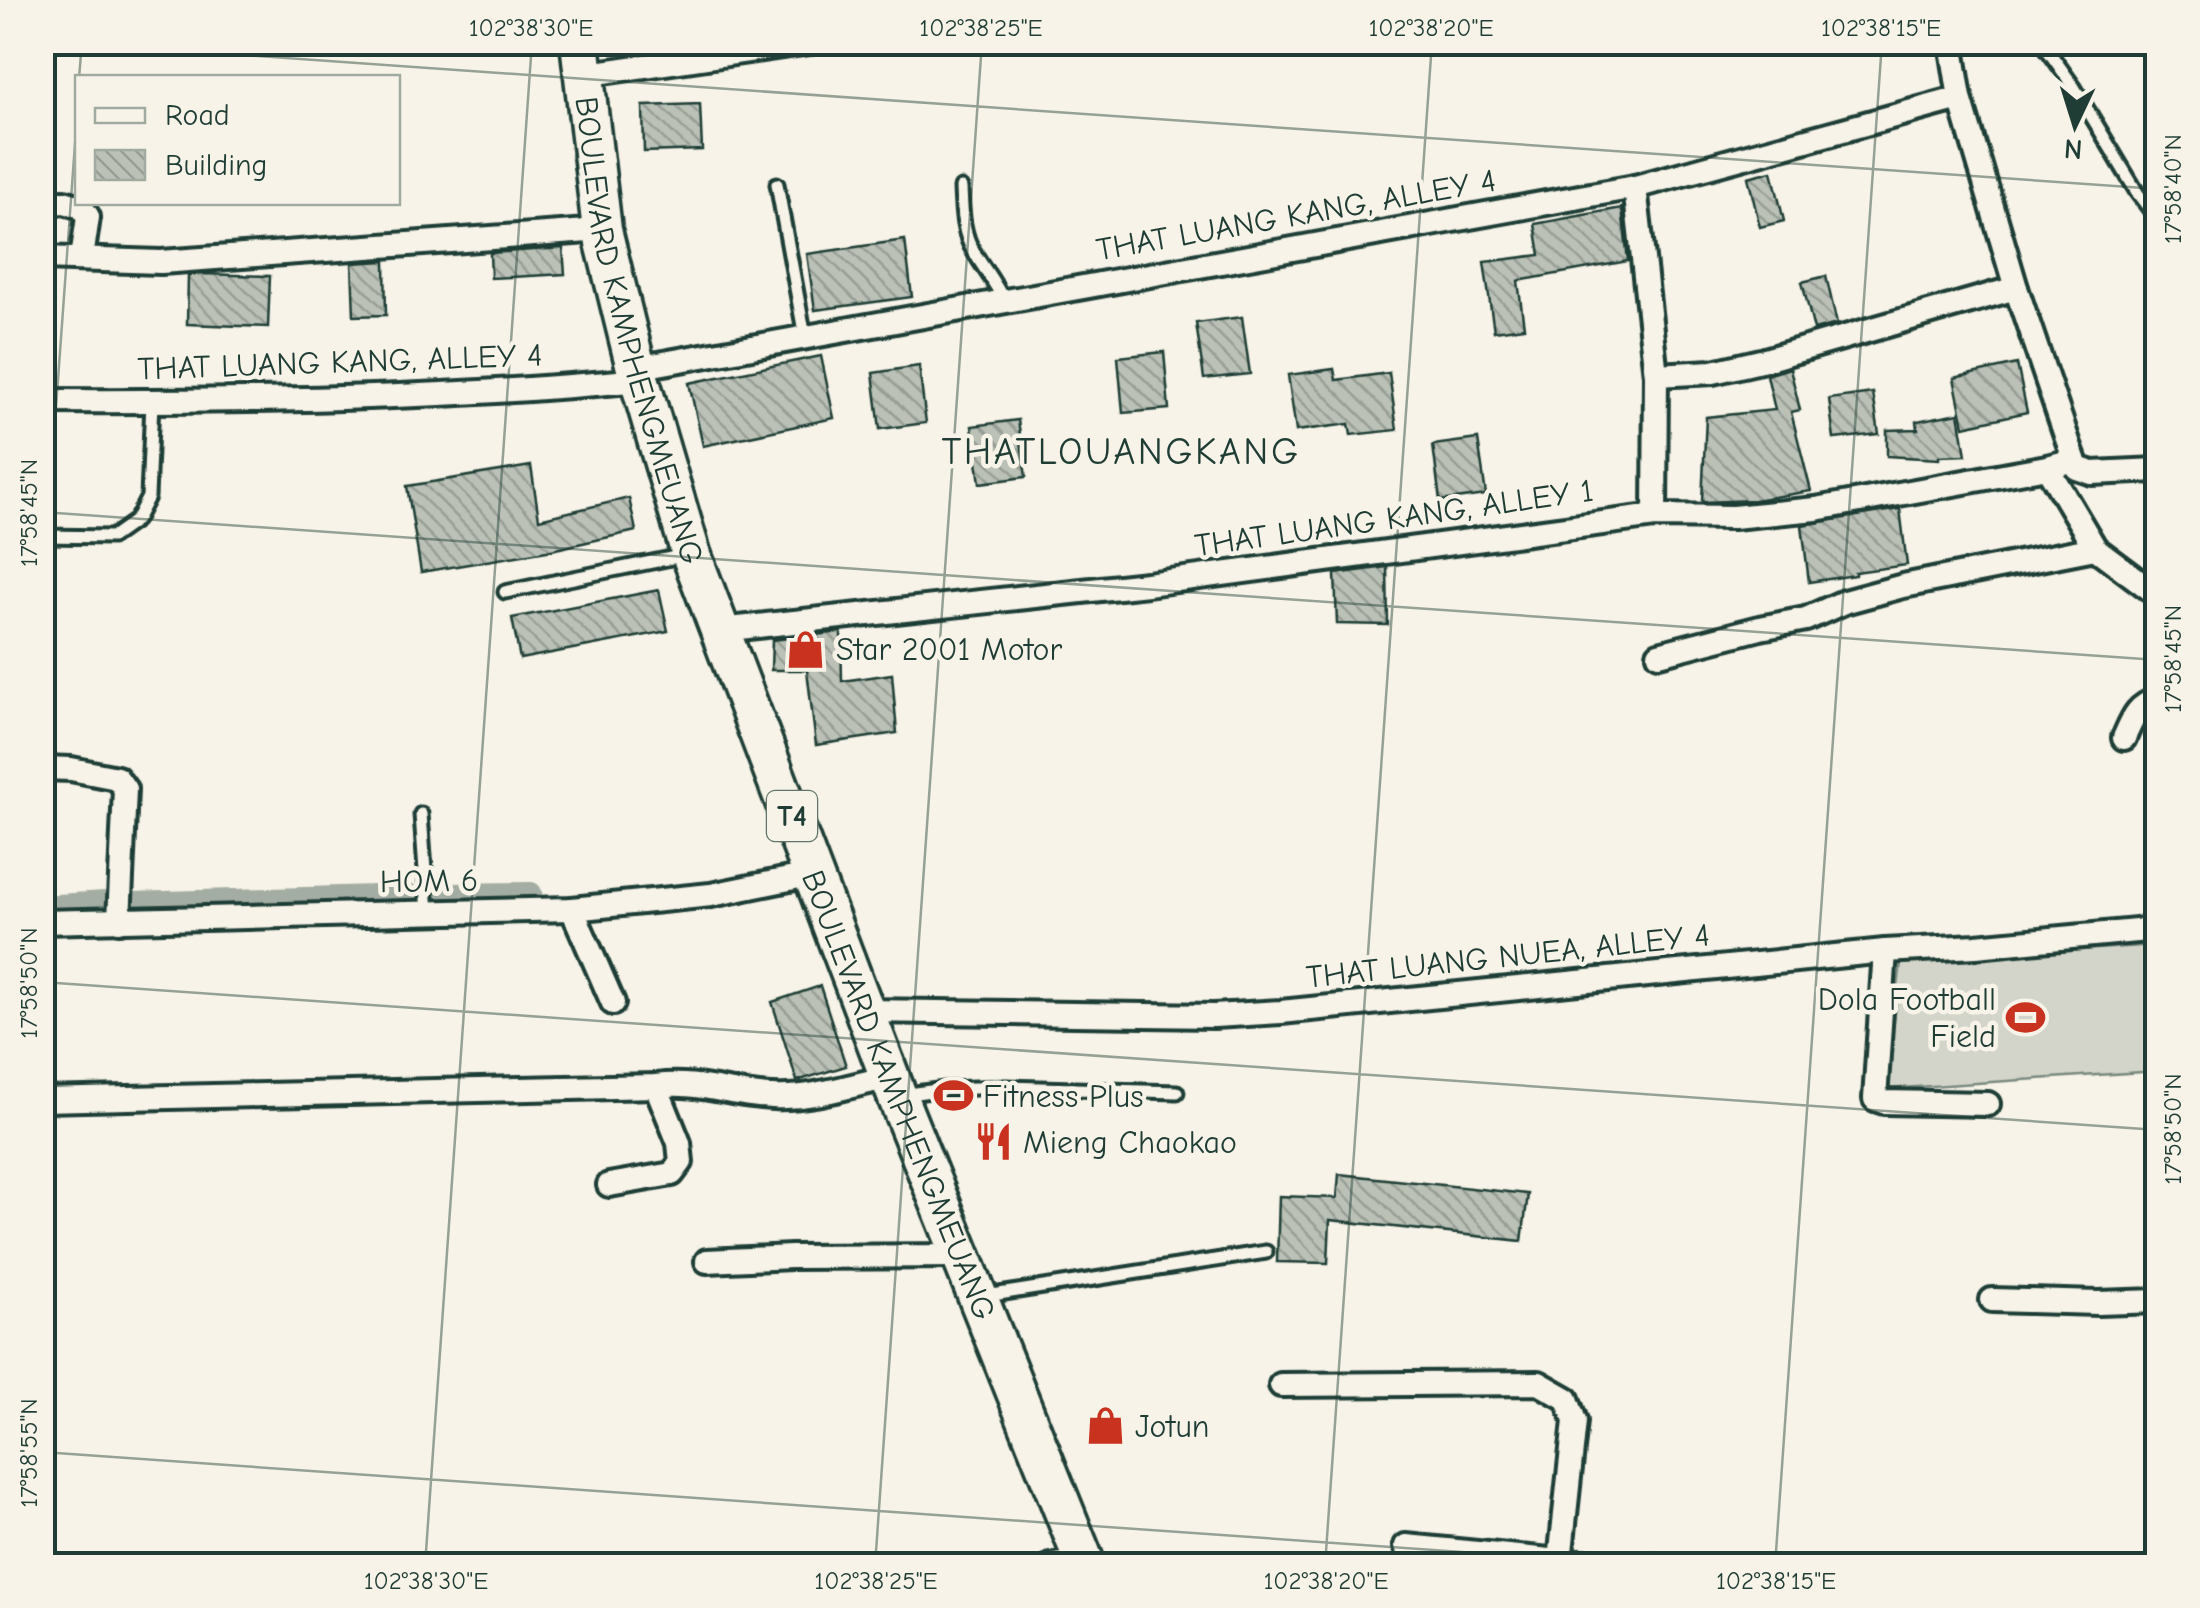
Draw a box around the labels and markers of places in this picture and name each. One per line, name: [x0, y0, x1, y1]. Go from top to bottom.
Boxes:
shop icon: Star 2001 Motor: [785, 628, 827, 670]
place label: Star 2001 Motor: [836, 631, 1062, 668]
place label: Dola Football Field: [1818, 981, 1996, 1055]
sports icon: Dola Football Field: [2005, 996, 2047, 1038]
sports icon: Fitness Plus: [932, 1075, 974, 1117]
place label: Fitness Plus: [983, 1078, 1144, 1115]
restaurant icon: Mieng Chaokao: [972, 1121, 1014, 1163]
place label: Mieng Chaokao: [1023, 1124, 1237, 1161]
shop icon: Jotun: [1084, 1405, 1126, 1447]
place label: Jotun: [1135, 1408, 1209, 1445]

